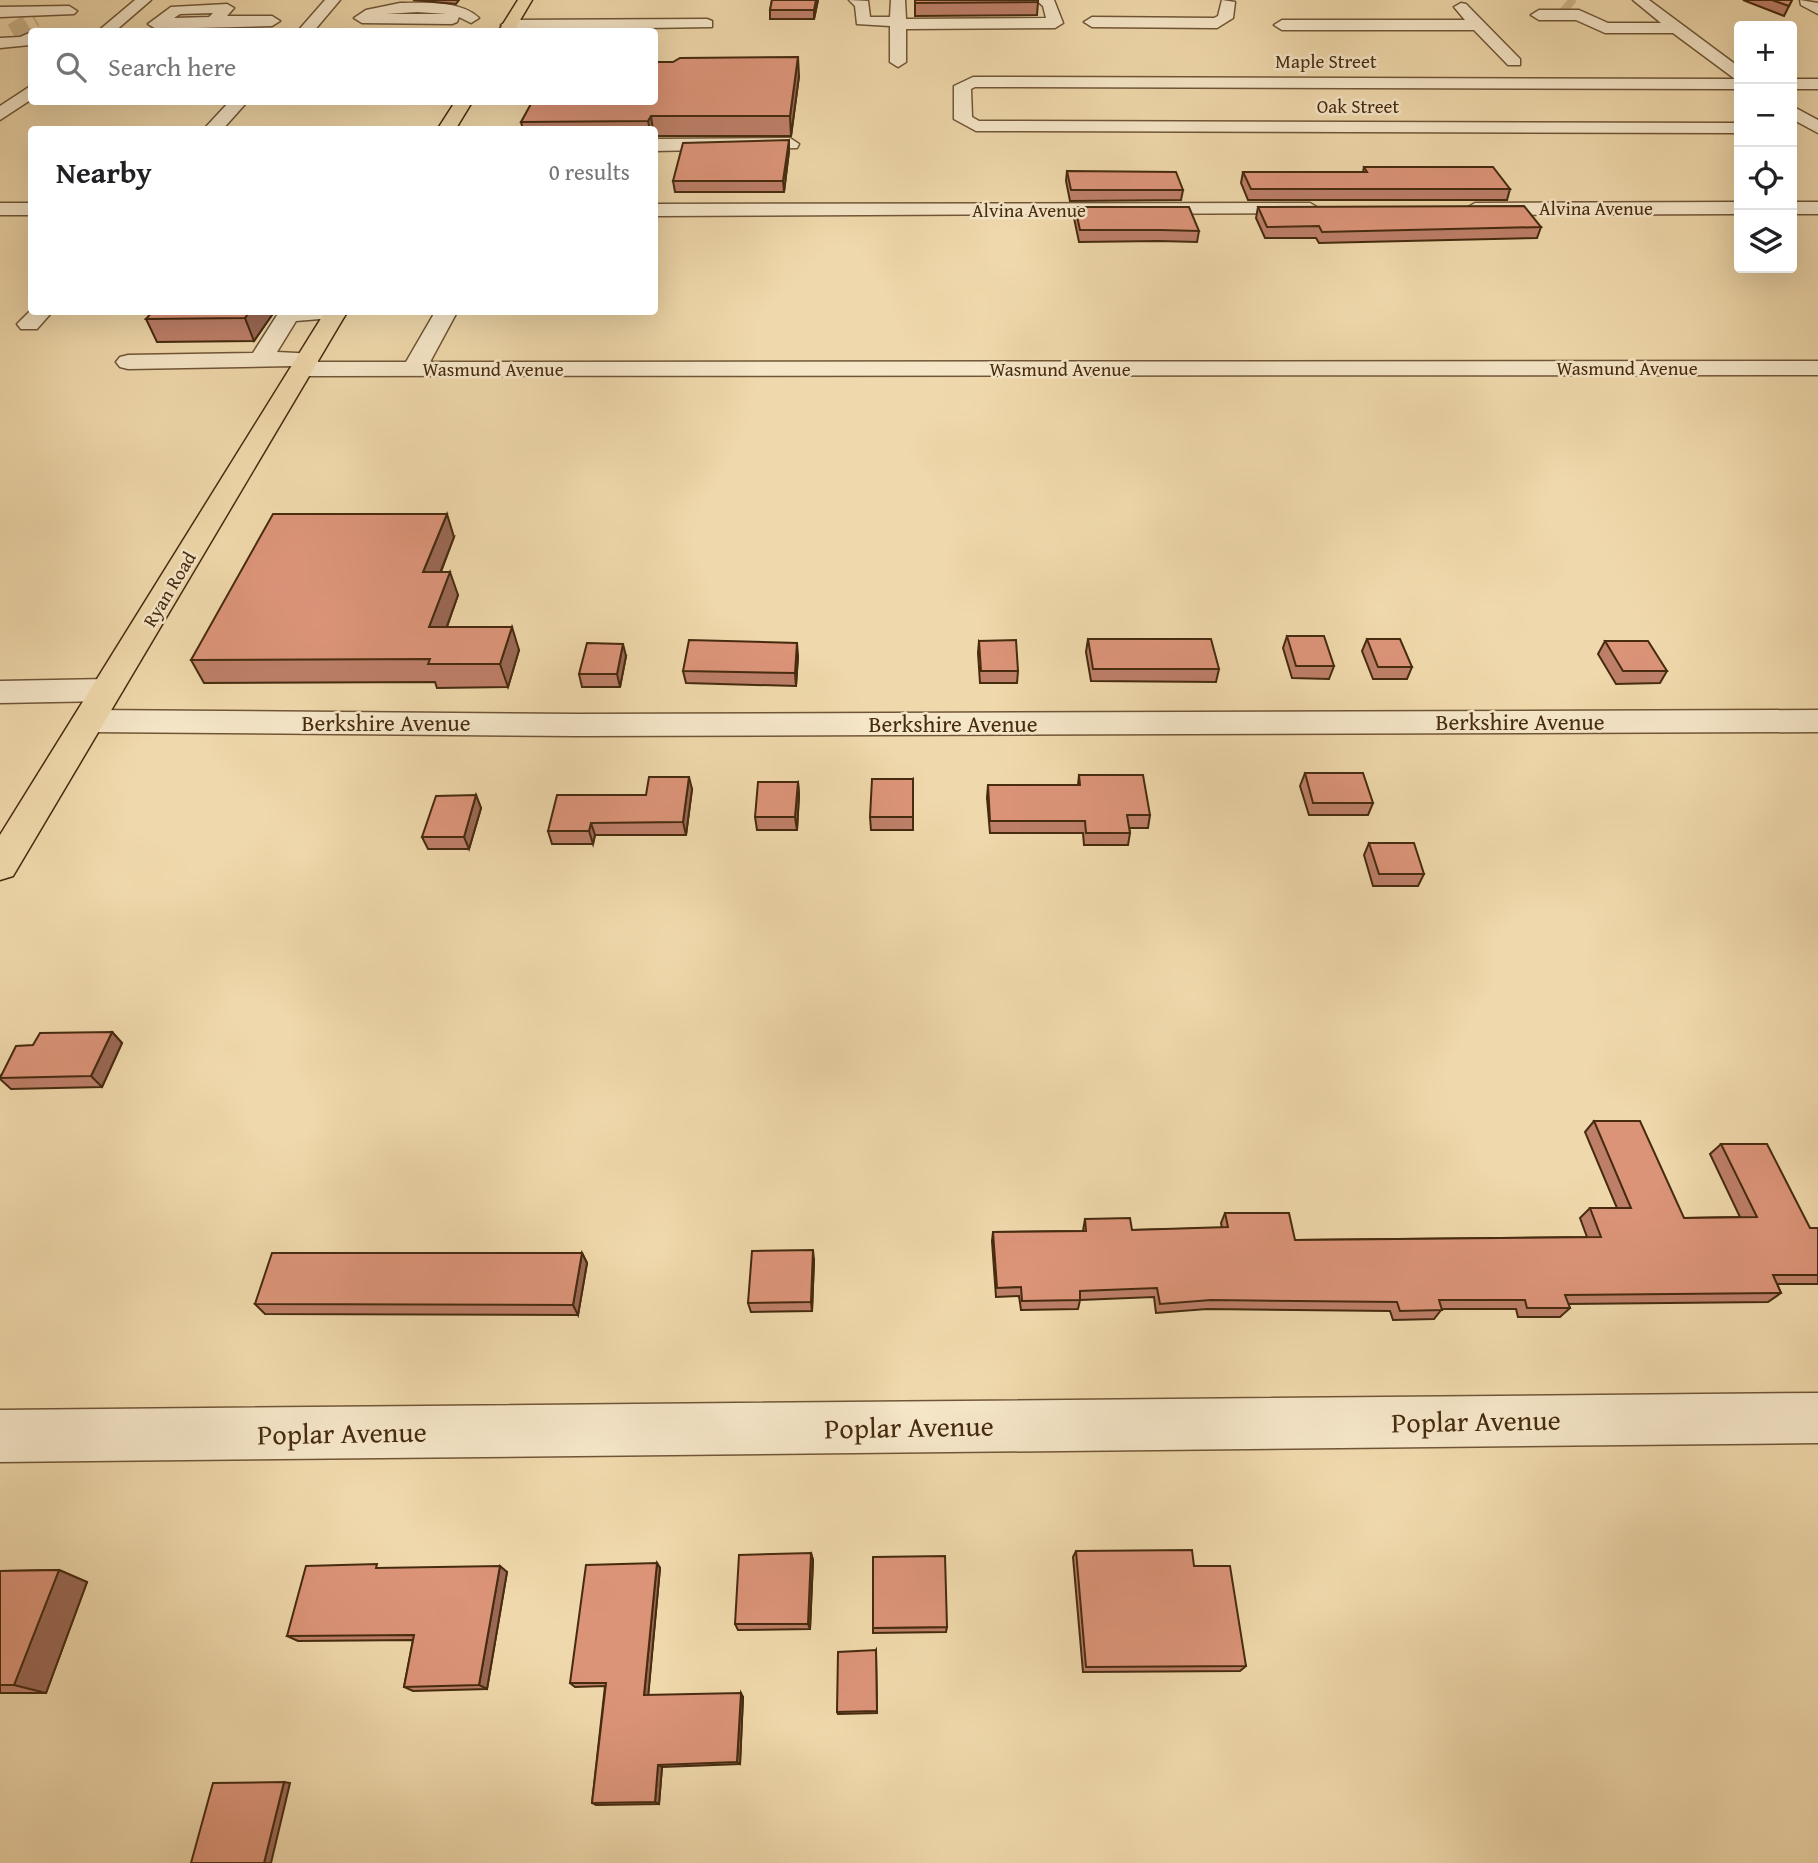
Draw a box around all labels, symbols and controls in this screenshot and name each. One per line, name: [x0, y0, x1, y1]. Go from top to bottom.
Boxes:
map controls: [1734, 21, 1797, 273]
button: +: [1734, 21, 1797, 84]
search box: [28, 28, 658, 105]
text: Search here: [108, 47, 236, 86]
street label: Maple Street: [1275, 47, 1377, 75]
icon: search: [52, 48, 90, 86]
button: −: [1734, 84, 1797, 147]
street label: Oak Street: [1317, 92, 1400, 120]
button: locate: [1734, 147, 1797, 210]
text: Nearby: [56, 150, 152, 194]
text: 0 results: [549, 155, 630, 188]
street label: Alvina Avenue: [1539, 194, 1653, 222]
street label: Alvina Avenue: [972, 196, 1086, 224]
button: layers: [1734, 210, 1797, 273]
street label: Wasmund Avenue: [1556, 354, 1698, 382]
street label: Wasmund Avenue: [422, 355, 564, 383]
street label: Wasmund Avenue: [989, 355, 1131, 383]
street label: Ryan Road: [135, 545, 203, 632]
street label: Berkshire Avenue: [1435, 705, 1605, 738]
street label: Berkshire Avenue: [301, 706, 471, 739]
street label: Berkshire Avenue: [868, 707, 1038, 740]
street label: Poplar Avenue: [1391, 1399, 1561, 1442]
street label: Poplar Avenue: [824, 1405, 994, 1448]
street label: Poplar Avenue: [257, 1411, 427, 1454]

